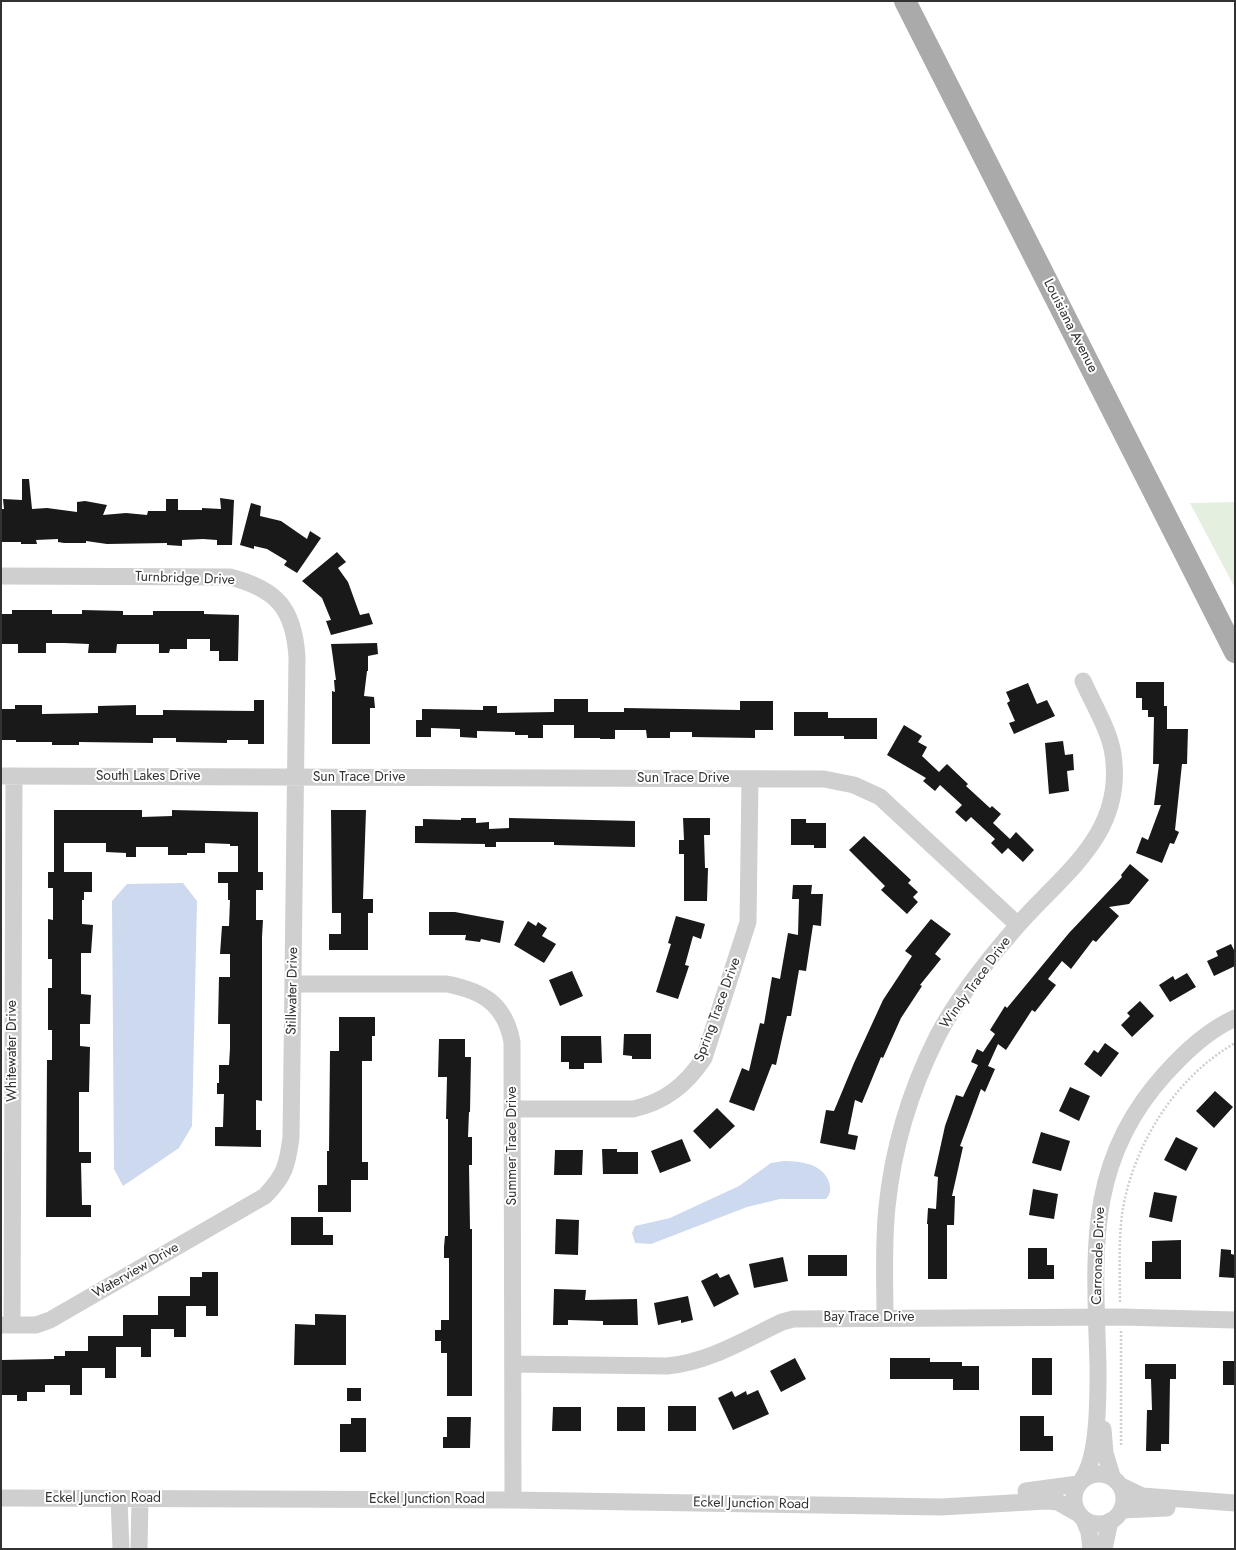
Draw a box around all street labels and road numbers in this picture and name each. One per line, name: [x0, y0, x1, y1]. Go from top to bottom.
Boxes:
street label: Louisiana Avenue: [1039, 276, 1101, 376]
street label: Turnbridge Drive: [135, 569, 235, 589]
street label: South Lakes Drive: [96, 769, 200, 785]
street label: Sun Trace Drive: [313, 770, 405, 786]
street label: Sun Trace Drive: [637, 771, 729, 787]
street label: Windy Trace Drive: [937, 934, 1015, 1032]
street label: Stillwater Drive: [284, 947, 302, 1035]
street label: Spring Trace Drive: [691, 956, 745, 1064]
street label: Whitewater Drive: [5, 1000, 21, 1102]
street label: Summer Trace Drive: [505, 1086, 521, 1206]
street label: Carronade Drive: [1089, 1207, 1109, 1305]
street label: Waterview Drive: [90, 1240, 182, 1302]
street label: Bay Trace Drive: [824, 1310, 914, 1326]
street label: Eckel Junction Road: [45, 1491, 161, 1507]
street label: Eckel Junction Road: [369, 1492, 485, 1508]
street label: Eckel Junction Road: [693, 1495, 809, 1513]

